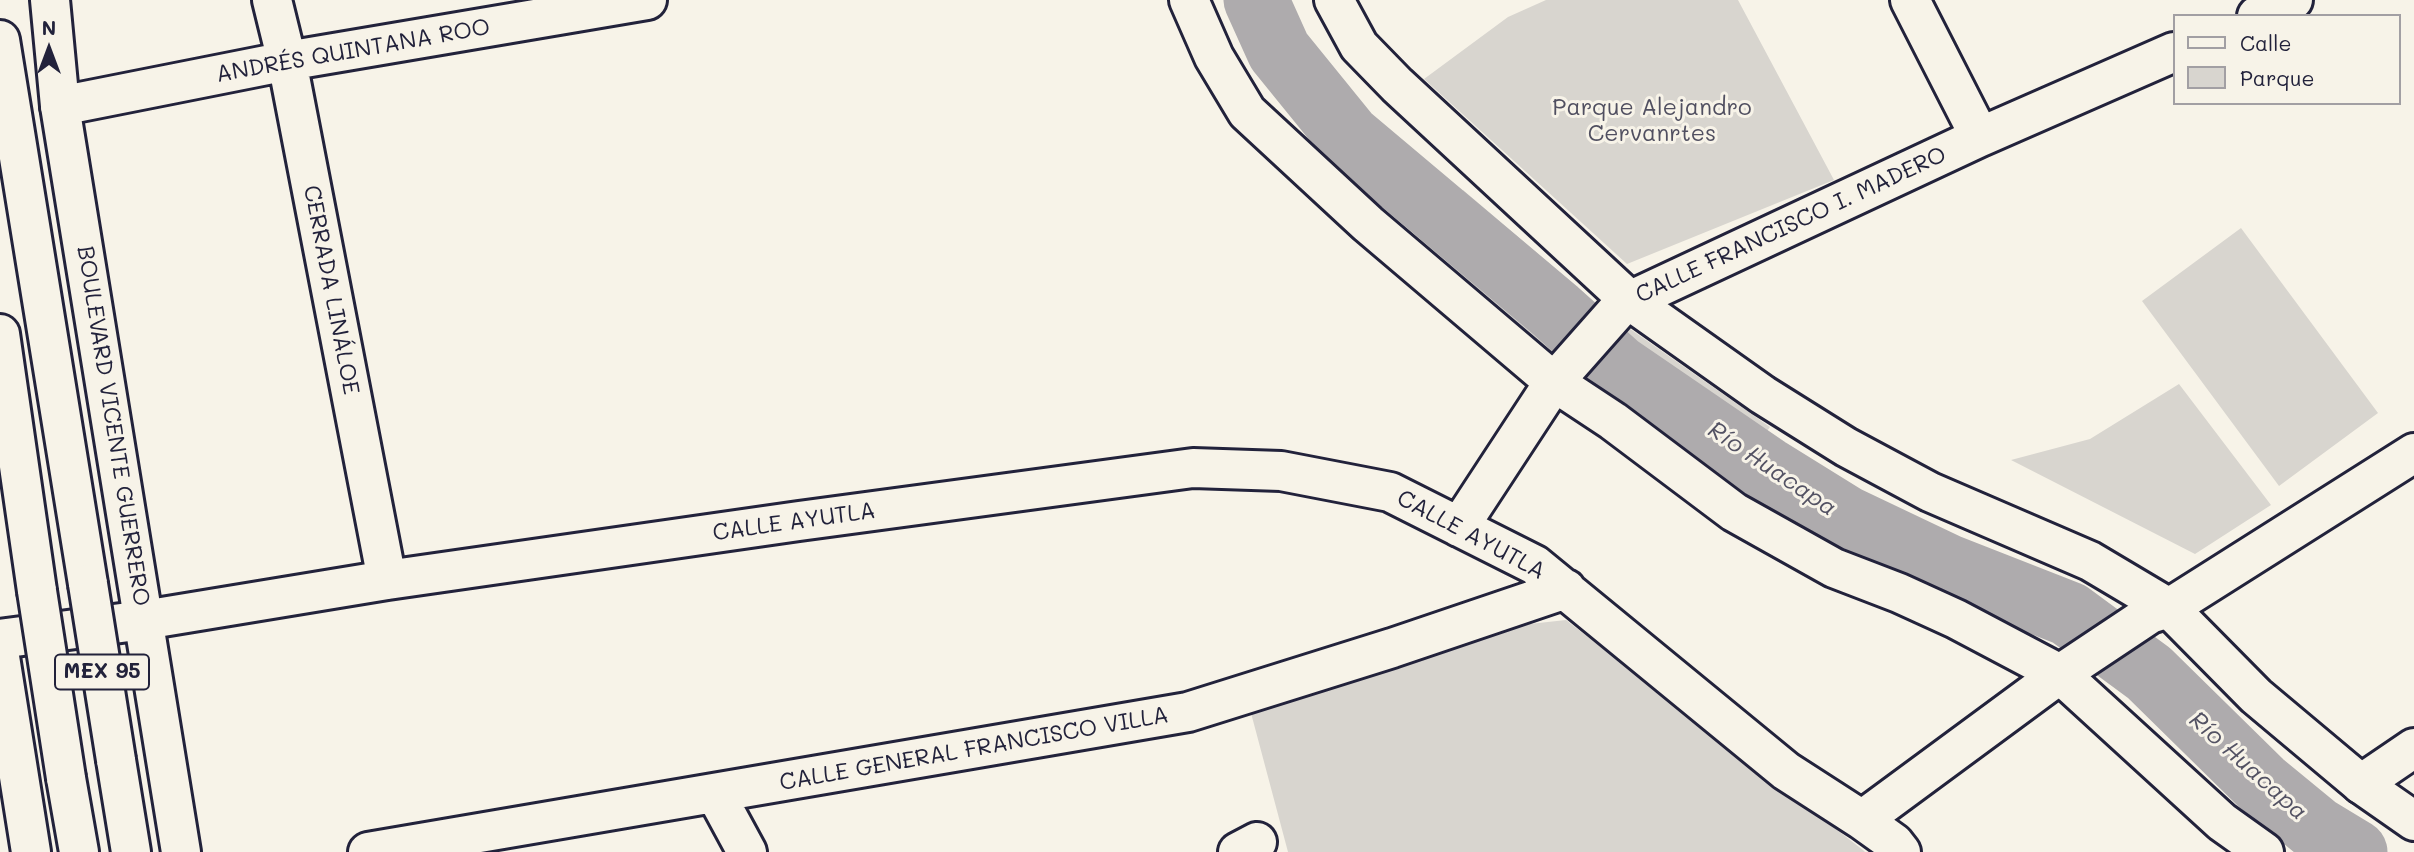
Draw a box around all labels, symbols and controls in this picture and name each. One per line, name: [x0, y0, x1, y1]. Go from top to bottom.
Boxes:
street label: ANDRÉS QUINTANA ROO: [214, 13, 492, 89]
north arrow: [14, 14, 84, 84]
legend: [2172, 14, 2400, 105]
text: N: [42, 15, 56, 40]
text: Calle: [2240, 29, 2292, 56]
text: Parque: [2240, 64, 2314, 91]
park label: Parque Alejandro Cervanrtes: [1552, 94, 1752, 148]
street label: CALLE FRANCISCO I. MADERO: [1631, 141, 1951, 309]
street label: CERRADA LINÁLOE: [297, 183, 365, 397]
street label: BOULEVARD VICENTE GUERRERO: [71, 244, 155, 608]
water label: Río Huacapa: [1702, 415, 1842, 523]
street label: CALLE AYUTLA: [1392, 484, 1550, 586]
street label: CALLE AYUTLA: [711, 497, 877, 547]
road number: MEX 95: [55, 654, 149, 690]
street label: CALLE GENERAL FRANCISCO VILLA: [777, 701, 1171, 797]
water label: Río Huacapa: [2183, 705, 2313, 827]

